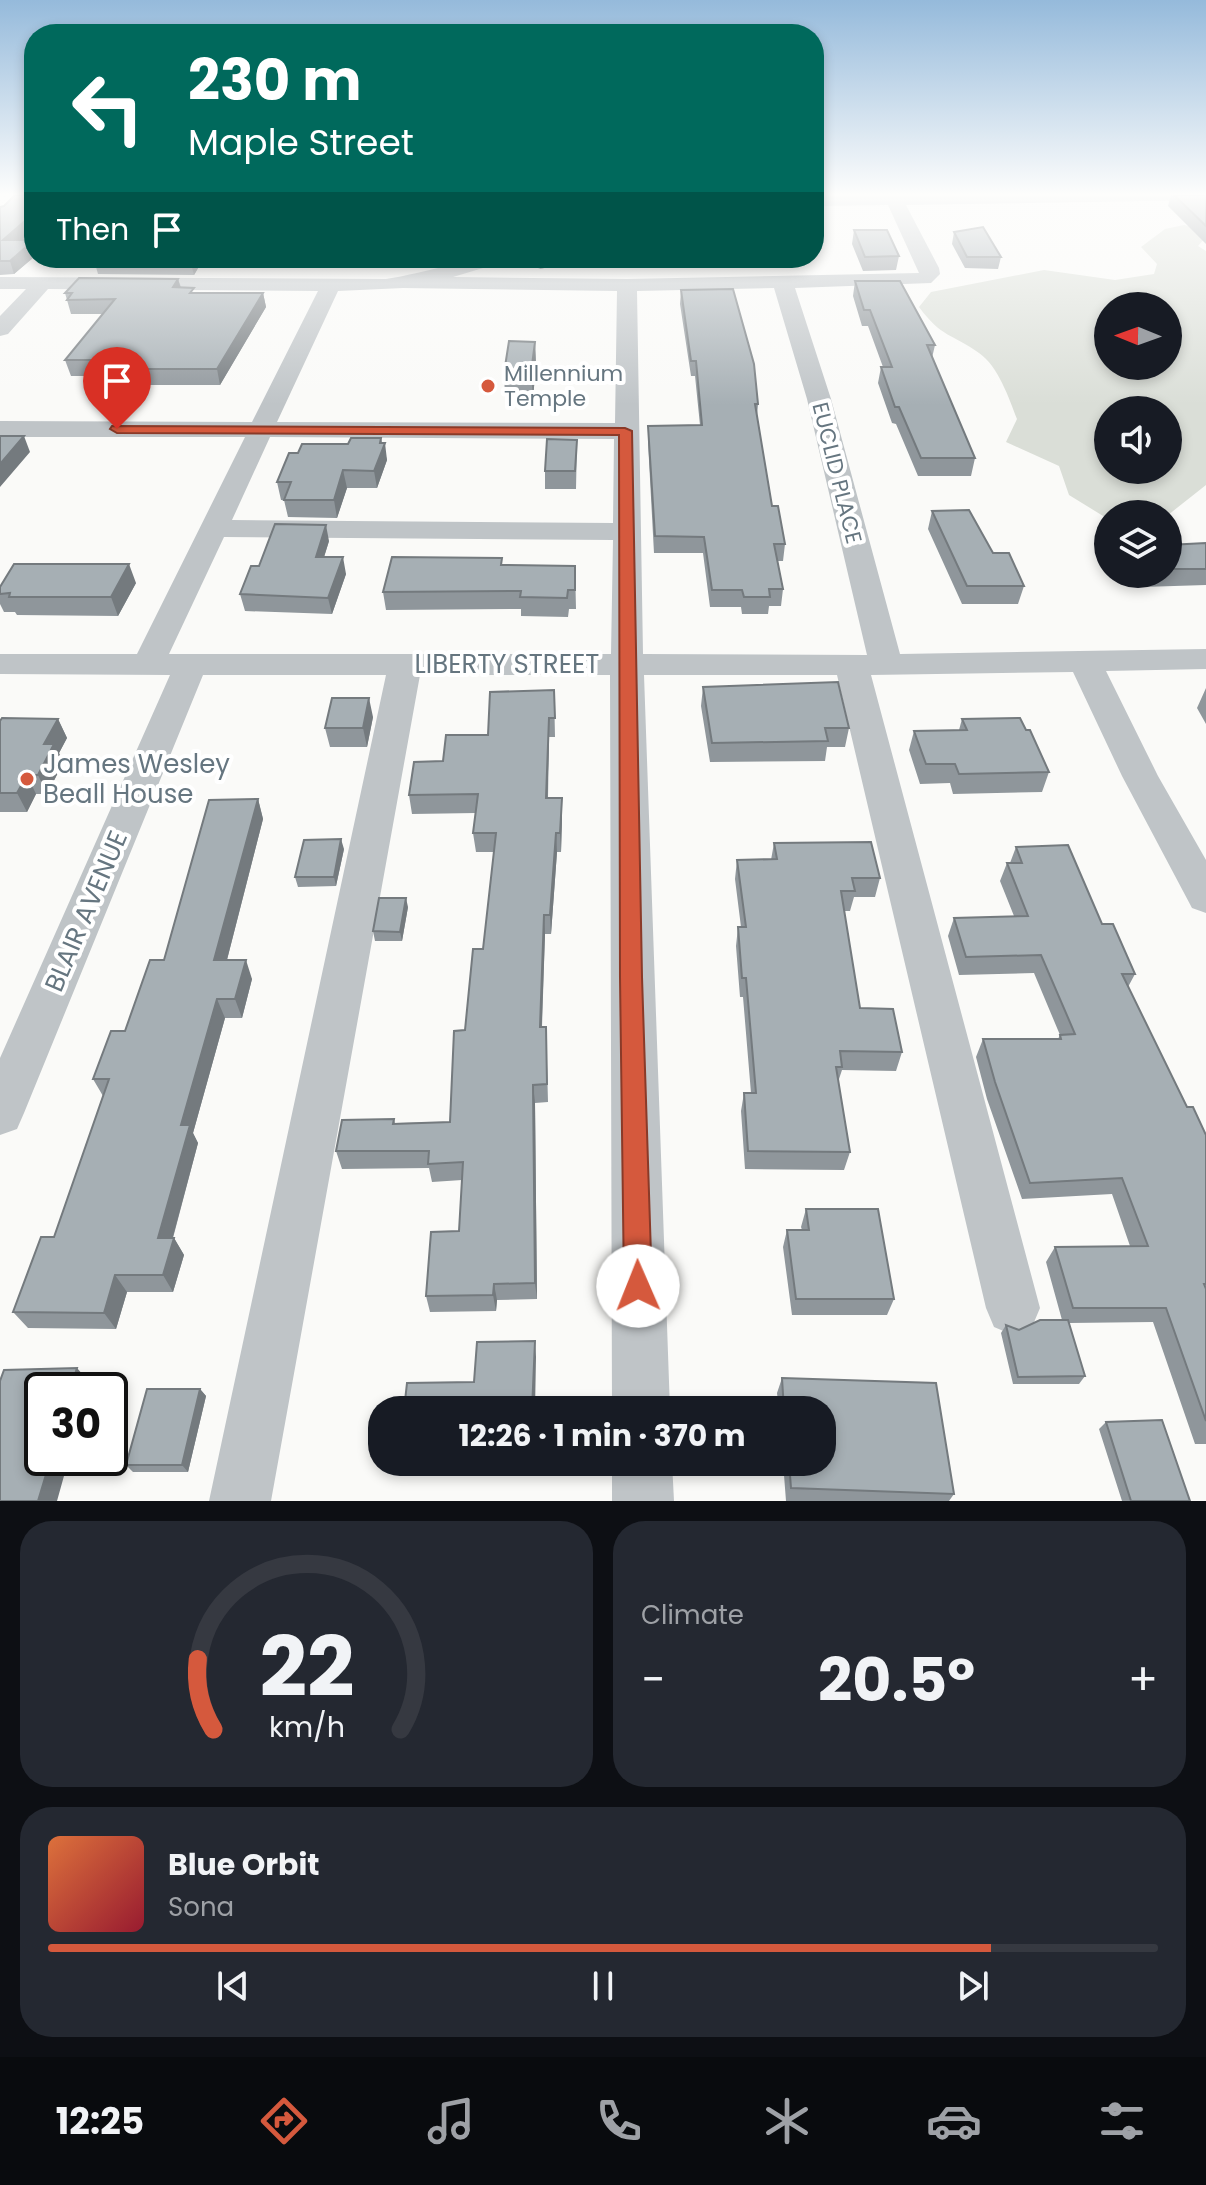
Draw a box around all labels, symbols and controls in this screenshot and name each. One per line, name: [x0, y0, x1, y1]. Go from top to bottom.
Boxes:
text: 230 m: [188, 41, 362, 120]
icon: left: [56, 56, 160, 160]
text: Maple Street: [188, 117, 414, 168]
text: Then: [56, 208, 129, 251]
icon: arrive: [145, 208, 189, 252]
north arrow: [1094, 292, 1182, 380]
map controls: [1094, 292, 1182, 588]
pin: [83, 347, 151, 429]
place label: Millennium Temple: [504, 358, 623, 414]
icon: arrive: [95, 359, 139, 403]
marker: Millennium Temple: [479, 377, 497, 395]
button: sound: [1094, 396, 1182, 484]
street label: EUCLID PLACE: [804, 399, 870, 547]
button: layers: [1094, 500, 1182, 588]
street label: LIBERTY STREET: [415, 646, 599, 682]
place label: James Wesley Beall House: [43, 746, 230, 812]
marker: James Wesley Beall House: [18, 770, 36, 788]
street label: BLAIR AVENUE: [36, 825, 136, 997]
position arrow: [596, 1244, 680, 1328]
speed limit sign: 30: [24, 1372, 128, 1476]
text: 12:26 · 1 min · 370 m: [459, 1414, 745, 1457]
text: Climate: [641, 1597, 744, 1633]
text: 22: [259, 1609, 354, 1725]
text: 20.5°: [818, 1638, 975, 1722]
text: −: [641, 1649, 665, 1710]
text: +: [1128, 1649, 1158, 1710]
text: km/h: [268, 1707, 345, 1747]
text: Blue Orbit: [168, 1843, 320, 1886]
text: Sona: [168, 1889, 234, 1925]
icon: previous: [211, 1964, 255, 2008]
icon: pause: [581, 1964, 625, 2008]
icon: next: [951, 1964, 995, 2008]
icon: directions: [256, 2093, 312, 2149]
icon: music: [423, 2093, 479, 2149]
icon: phone: [591, 2093, 647, 2149]
icon: climate: [759, 2093, 815, 2149]
icon: car: [926, 2093, 982, 2149]
icon: filters: [1094, 2093, 1150, 2149]
text: 12:25: [56, 2096, 144, 2147]

